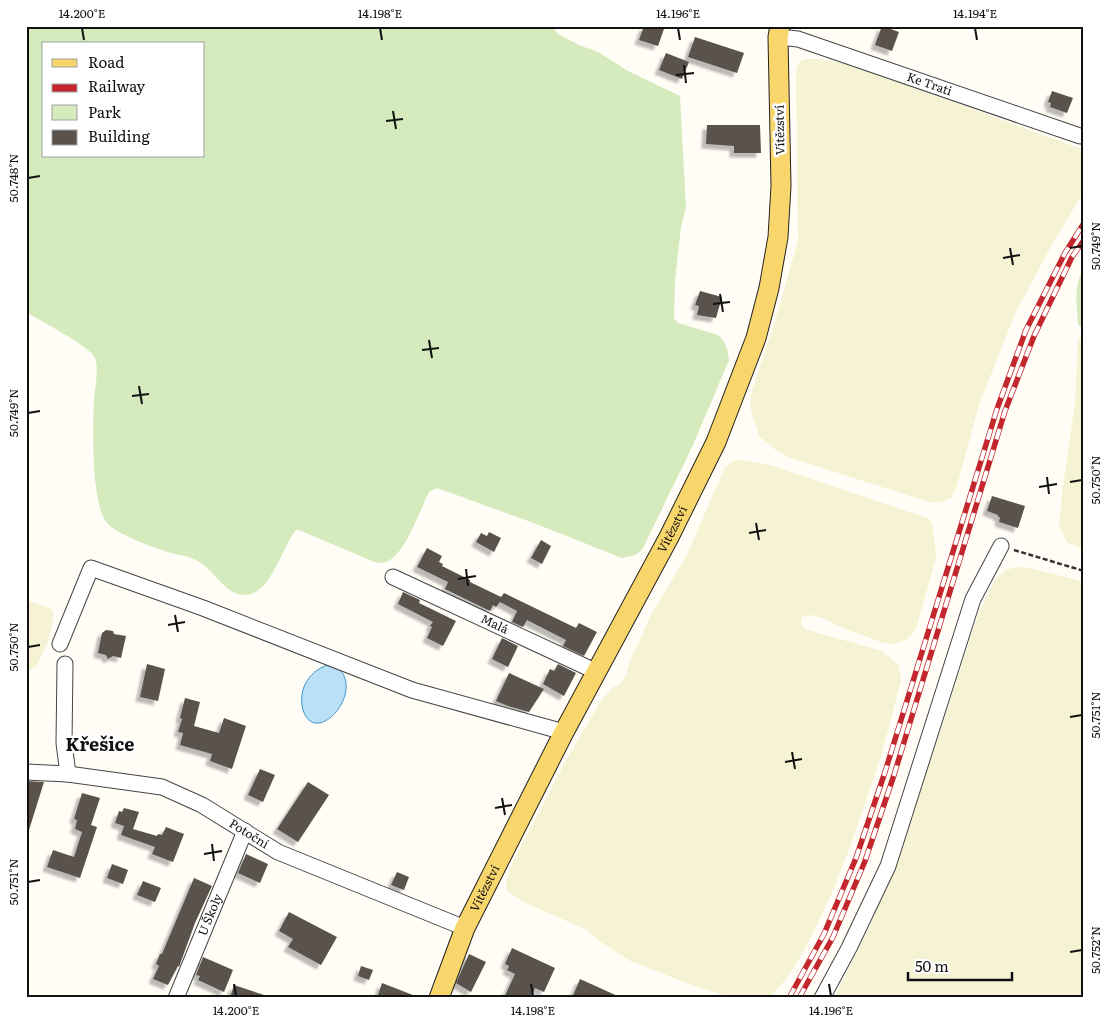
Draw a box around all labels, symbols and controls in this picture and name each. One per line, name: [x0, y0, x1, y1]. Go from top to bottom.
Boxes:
text: 14.200°E: [59, 4, 106, 22]
text: 14.198°E: [358, 4, 403, 22]
text: 14.196°E: [656, 4, 700, 22]
text: 14.194°E: [953, 4, 997, 22]
legend: [42, 42, 205, 158]
text: Road: [88, 50, 124, 73]
street label: Ke Trati: [905, 67, 955, 99]
text: Railway: [88, 74, 146, 97]
text: Park: [88, 100, 122, 123]
street label: Vítězství: [770, 105, 788, 155]
text: Building: [88, 124, 150, 147]
text: 50.748°N: [4, 154, 22, 202]
text: 50.749°N: [1086, 222, 1104, 270]
text: 50.749°N: [4, 389, 22, 437]
text: 50.750°N: [1086, 455, 1104, 505]
street label: Vítězství: [652, 503, 691, 556]
street label: Malá: [478, 609, 512, 638]
text: 50.750°N: [4, 622, 22, 672]
text: 50.751°N: [1086, 691, 1104, 739]
district label: Křešice: [65, 730, 135, 757]
street label: Potoční: [226, 814, 273, 852]
text: 50.751°N: [4, 858, 22, 906]
street label: Vítězství: [465, 861, 503, 915]
street label: U Školy: [193, 891, 226, 938]
text: 50.752°N: [1086, 926, 1104, 974]
scale bar: [908, 949, 1011, 981]
text: 50 m: [915, 954, 949, 977]
text: 14.200°E: [213, 1001, 260, 1019]
text: 14.198°E: [511, 1001, 556, 1019]
text: 14.196°E: [809, 1001, 853, 1019]

